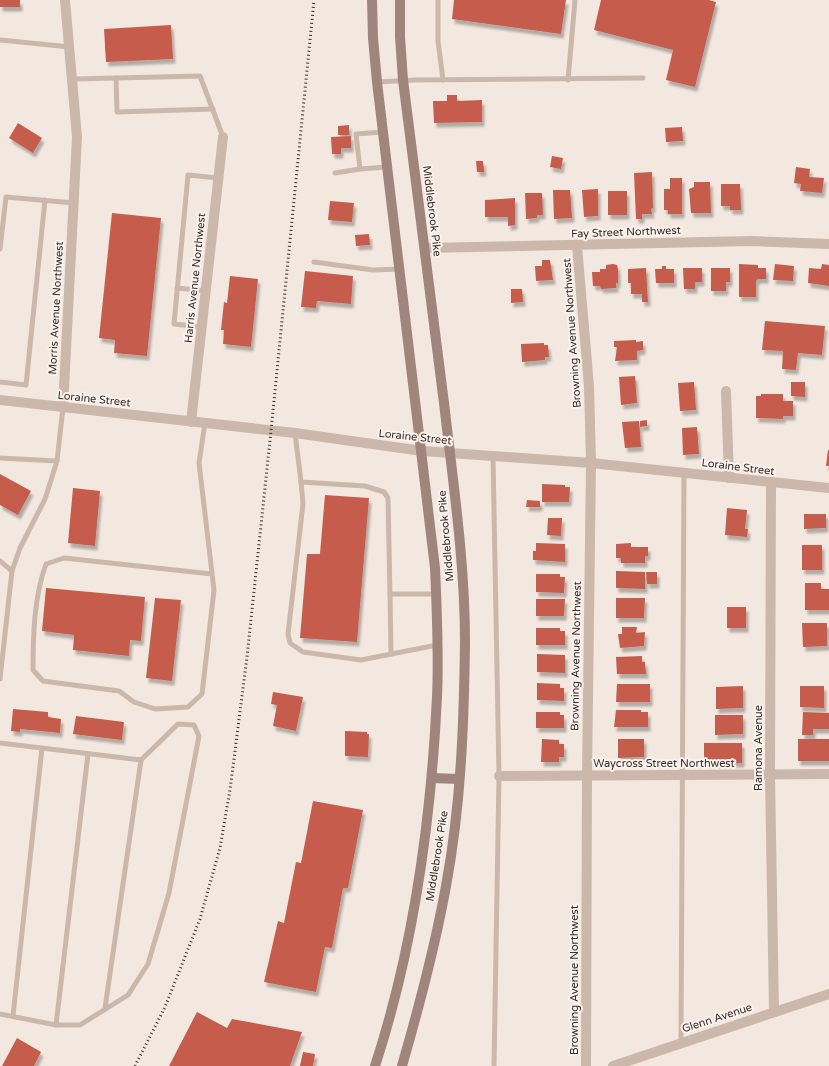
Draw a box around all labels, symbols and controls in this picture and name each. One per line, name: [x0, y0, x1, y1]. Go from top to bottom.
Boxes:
street label: Middlebrook Pike: [420, 165, 444, 257]
street label: Harris Avenue Northwest: [182, 212, 208, 344]
street label: Fay Street Northwest: [571, 224, 681, 240]
street label: Morris Avenue Northwest: [46, 241, 66, 375]
street label: Browning Avenue Northwest: [560, 258, 584, 408]
street label: Loraine Street: [57, 389, 131, 409]
street label: Loraine Street: [378, 427, 452, 447]
street label: Loraine Street: [701, 456, 775, 478]
street label: Middlebrook Pike: [436, 490, 456, 582]
street label: Browning Avenue Northwest: [568, 581, 584, 731]
street label: Ramona Avenue: [752, 705, 765, 791]
street label: Waycross Street Northwest: [593, 757, 735, 770]
street label: Middlebrook Pike: [423, 810, 451, 902]
street label: Browning Avenue Northwest: [568, 905, 581, 1055]
street label: Glenn Avenue: [680, 1001, 754, 1035]

